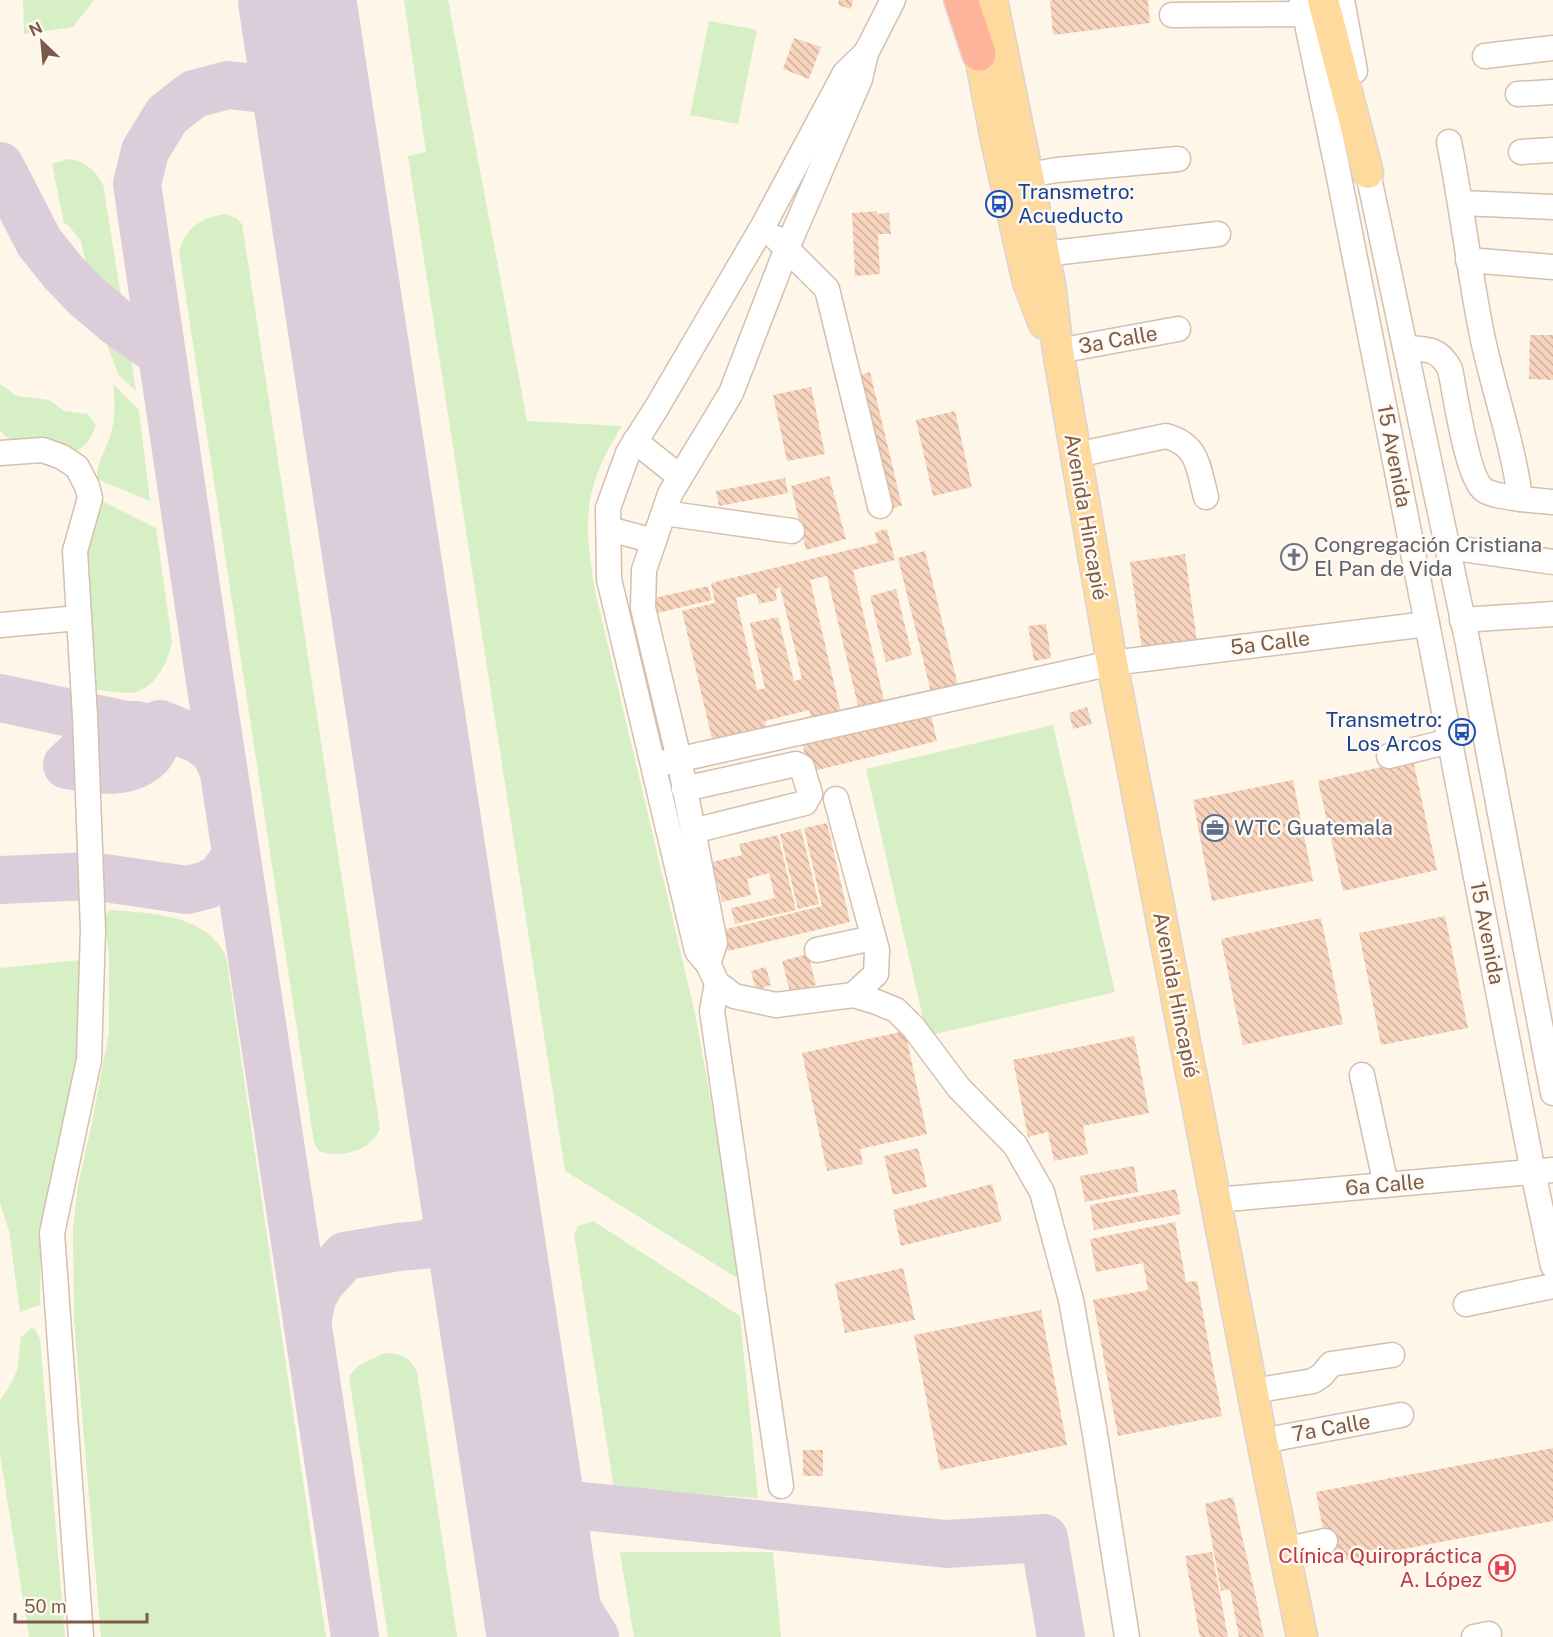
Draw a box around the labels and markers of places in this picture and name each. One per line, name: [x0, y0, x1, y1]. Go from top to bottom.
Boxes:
place label: Transmetro: Acueducto: [1018, 179, 1134, 228]
bus stop icon: Transmetro: Acueducto: [984, 189, 1014, 219]
place label: Congregación Cristiana El Pan de Vida: [1314, 532, 1542, 581]
church icon: Congregación Cristiana El Pan de Vida: [1279, 542, 1309, 572]
place label: Transmetro: Los Arcos: [1326, 707, 1442, 756]
bus stop icon: Transmetro: Los Arcos: [1447, 717, 1477, 747]
office icon: WTC Guatemala: [1200, 813, 1230, 843]
place label: WTC Guatemala: [1234, 815, 1393, 840]
place label: Clínica Quiropráctica A. López: [1278, 1543, 1482, 1592]
hospital icon: Clínica Quiropráctica A. López: [1487, 1553, 1517, 1583]

